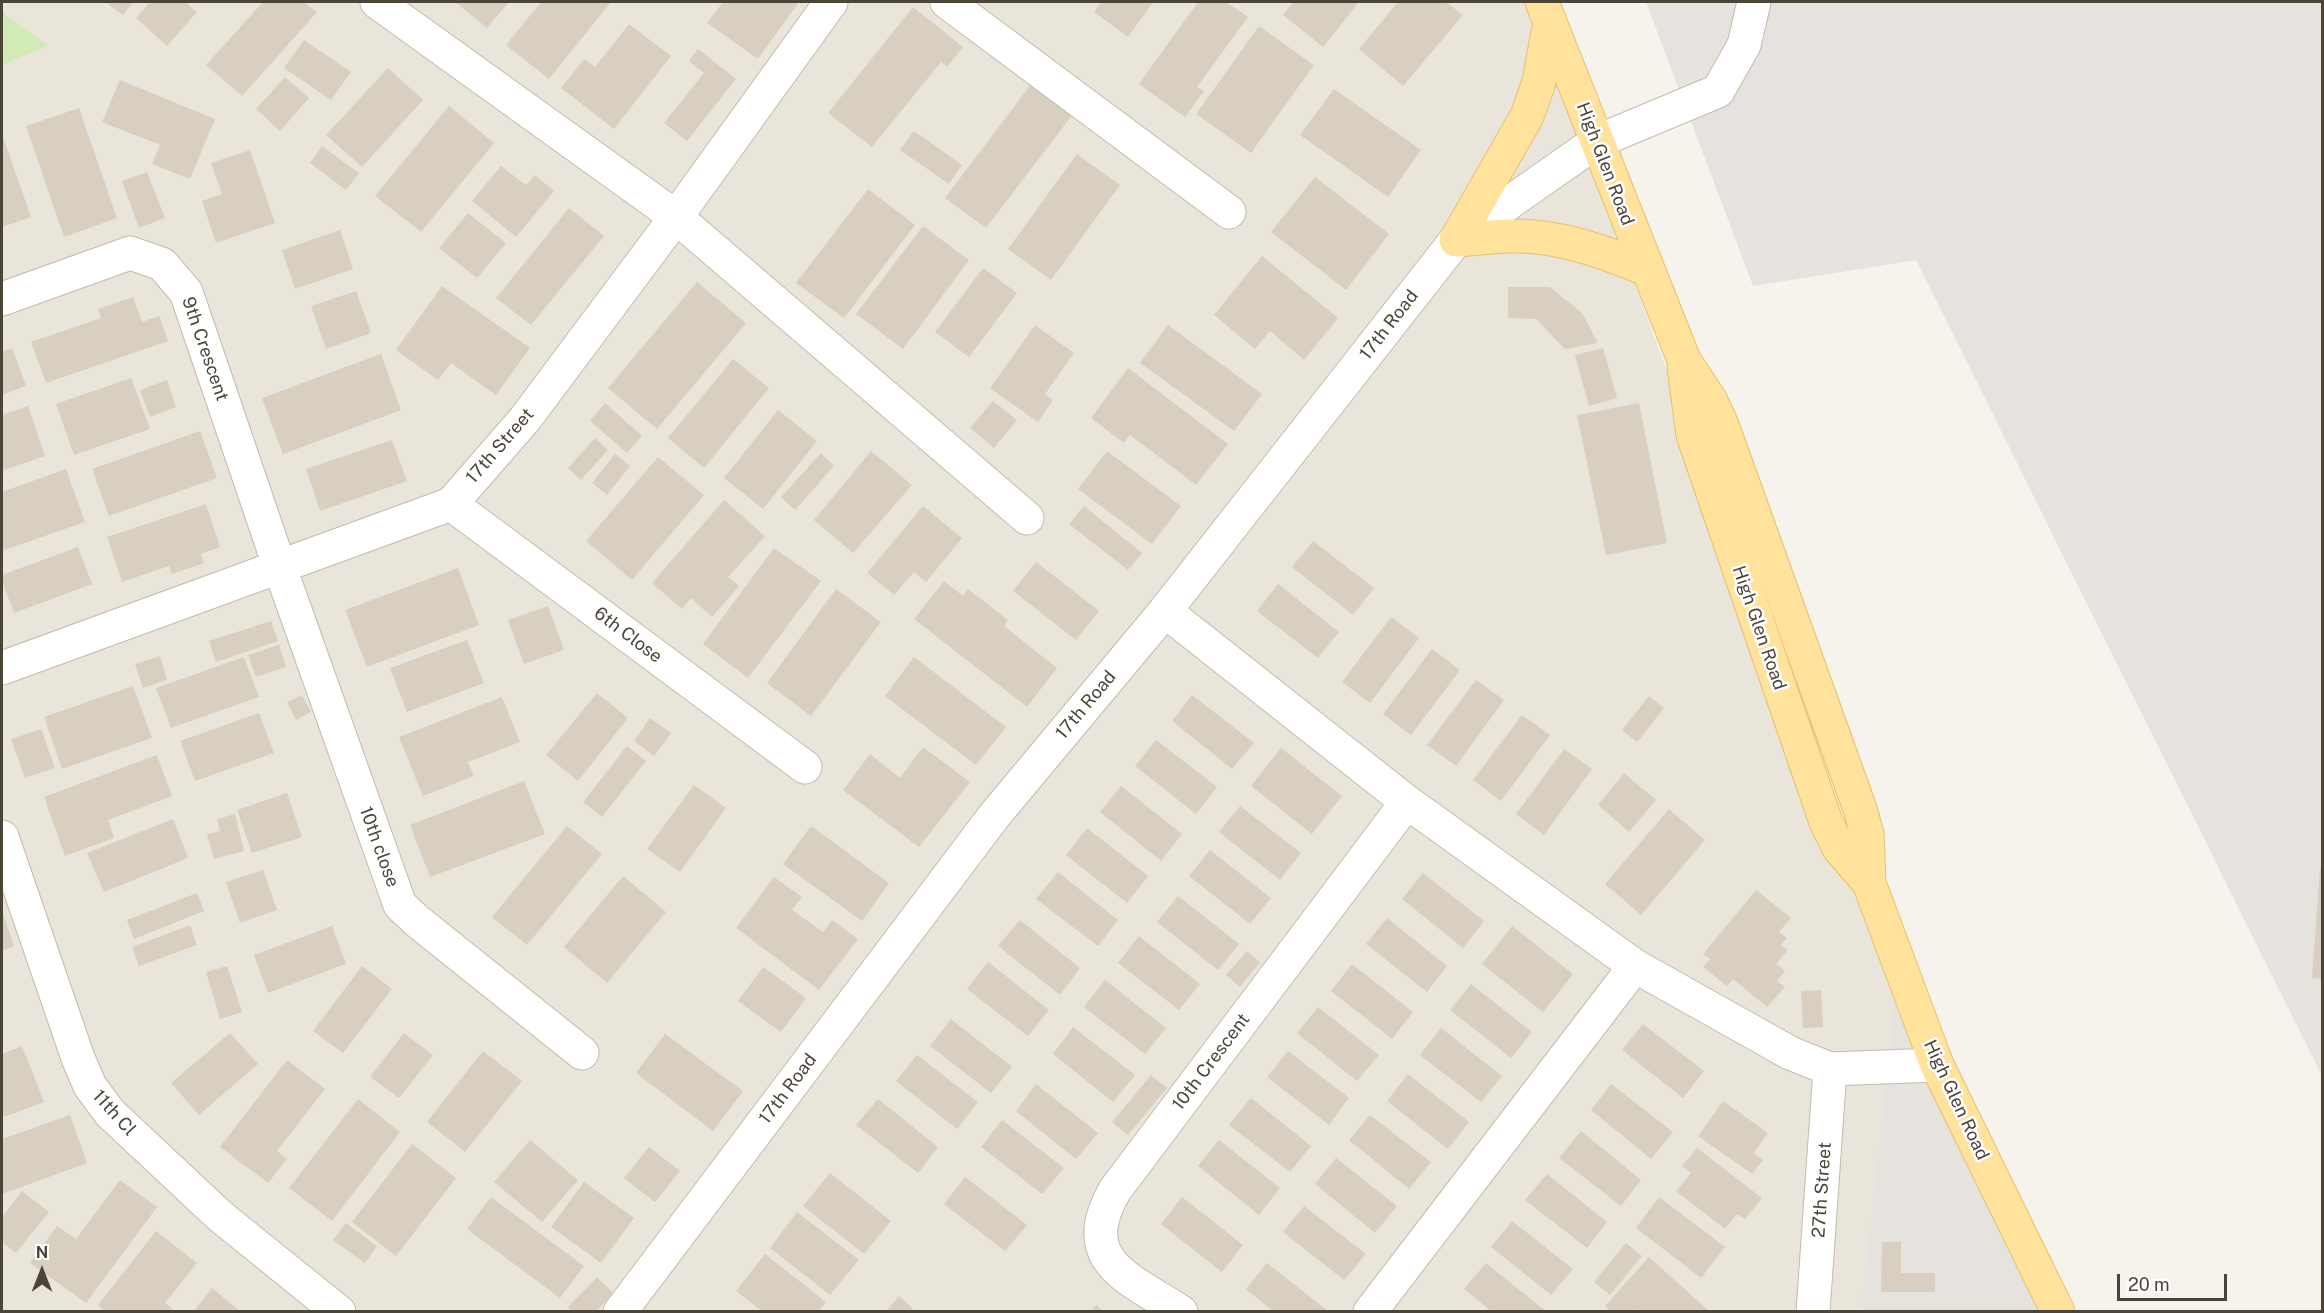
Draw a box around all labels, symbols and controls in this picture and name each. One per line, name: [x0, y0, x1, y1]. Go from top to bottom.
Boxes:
street label: High Glen Road: [1572, 99, 1638, 229]
street label: 17th Road: [1355, 286, 1423, 364]
street label: 9th Crescent: [177, 294, 233, 404]
street label: 17th Street: [462, 404, 538, 488]
street label: High Glen Road: [1728, 563, 1790, 693]
street label: 6th Close: [590, 602, 666, 668]
street label: 17th Road: [1051, 666, 1121, 744]
street label: 10th close: [354, 804, 404, 890]
street label: 10th Crescent: [1168, 1009, 1254, 1115]
street label: High Glen Road: [1919, 1037, 1993, 1163]
street label: 17th Road: [755, 1050, 821, 1128]
street label: 11th Cl: [88, 1086, 140, 1140]
street label: 27th Street: [1808, 1141, 1836, 1239]
north arrow: [12, 1241, 72, 1301]
text: N: [36, 1243, 48, 1262]
scale bar: [2120, 1262, 2230, 1300]
text: 20 m: [2128, 1274, 2170, 1295]

